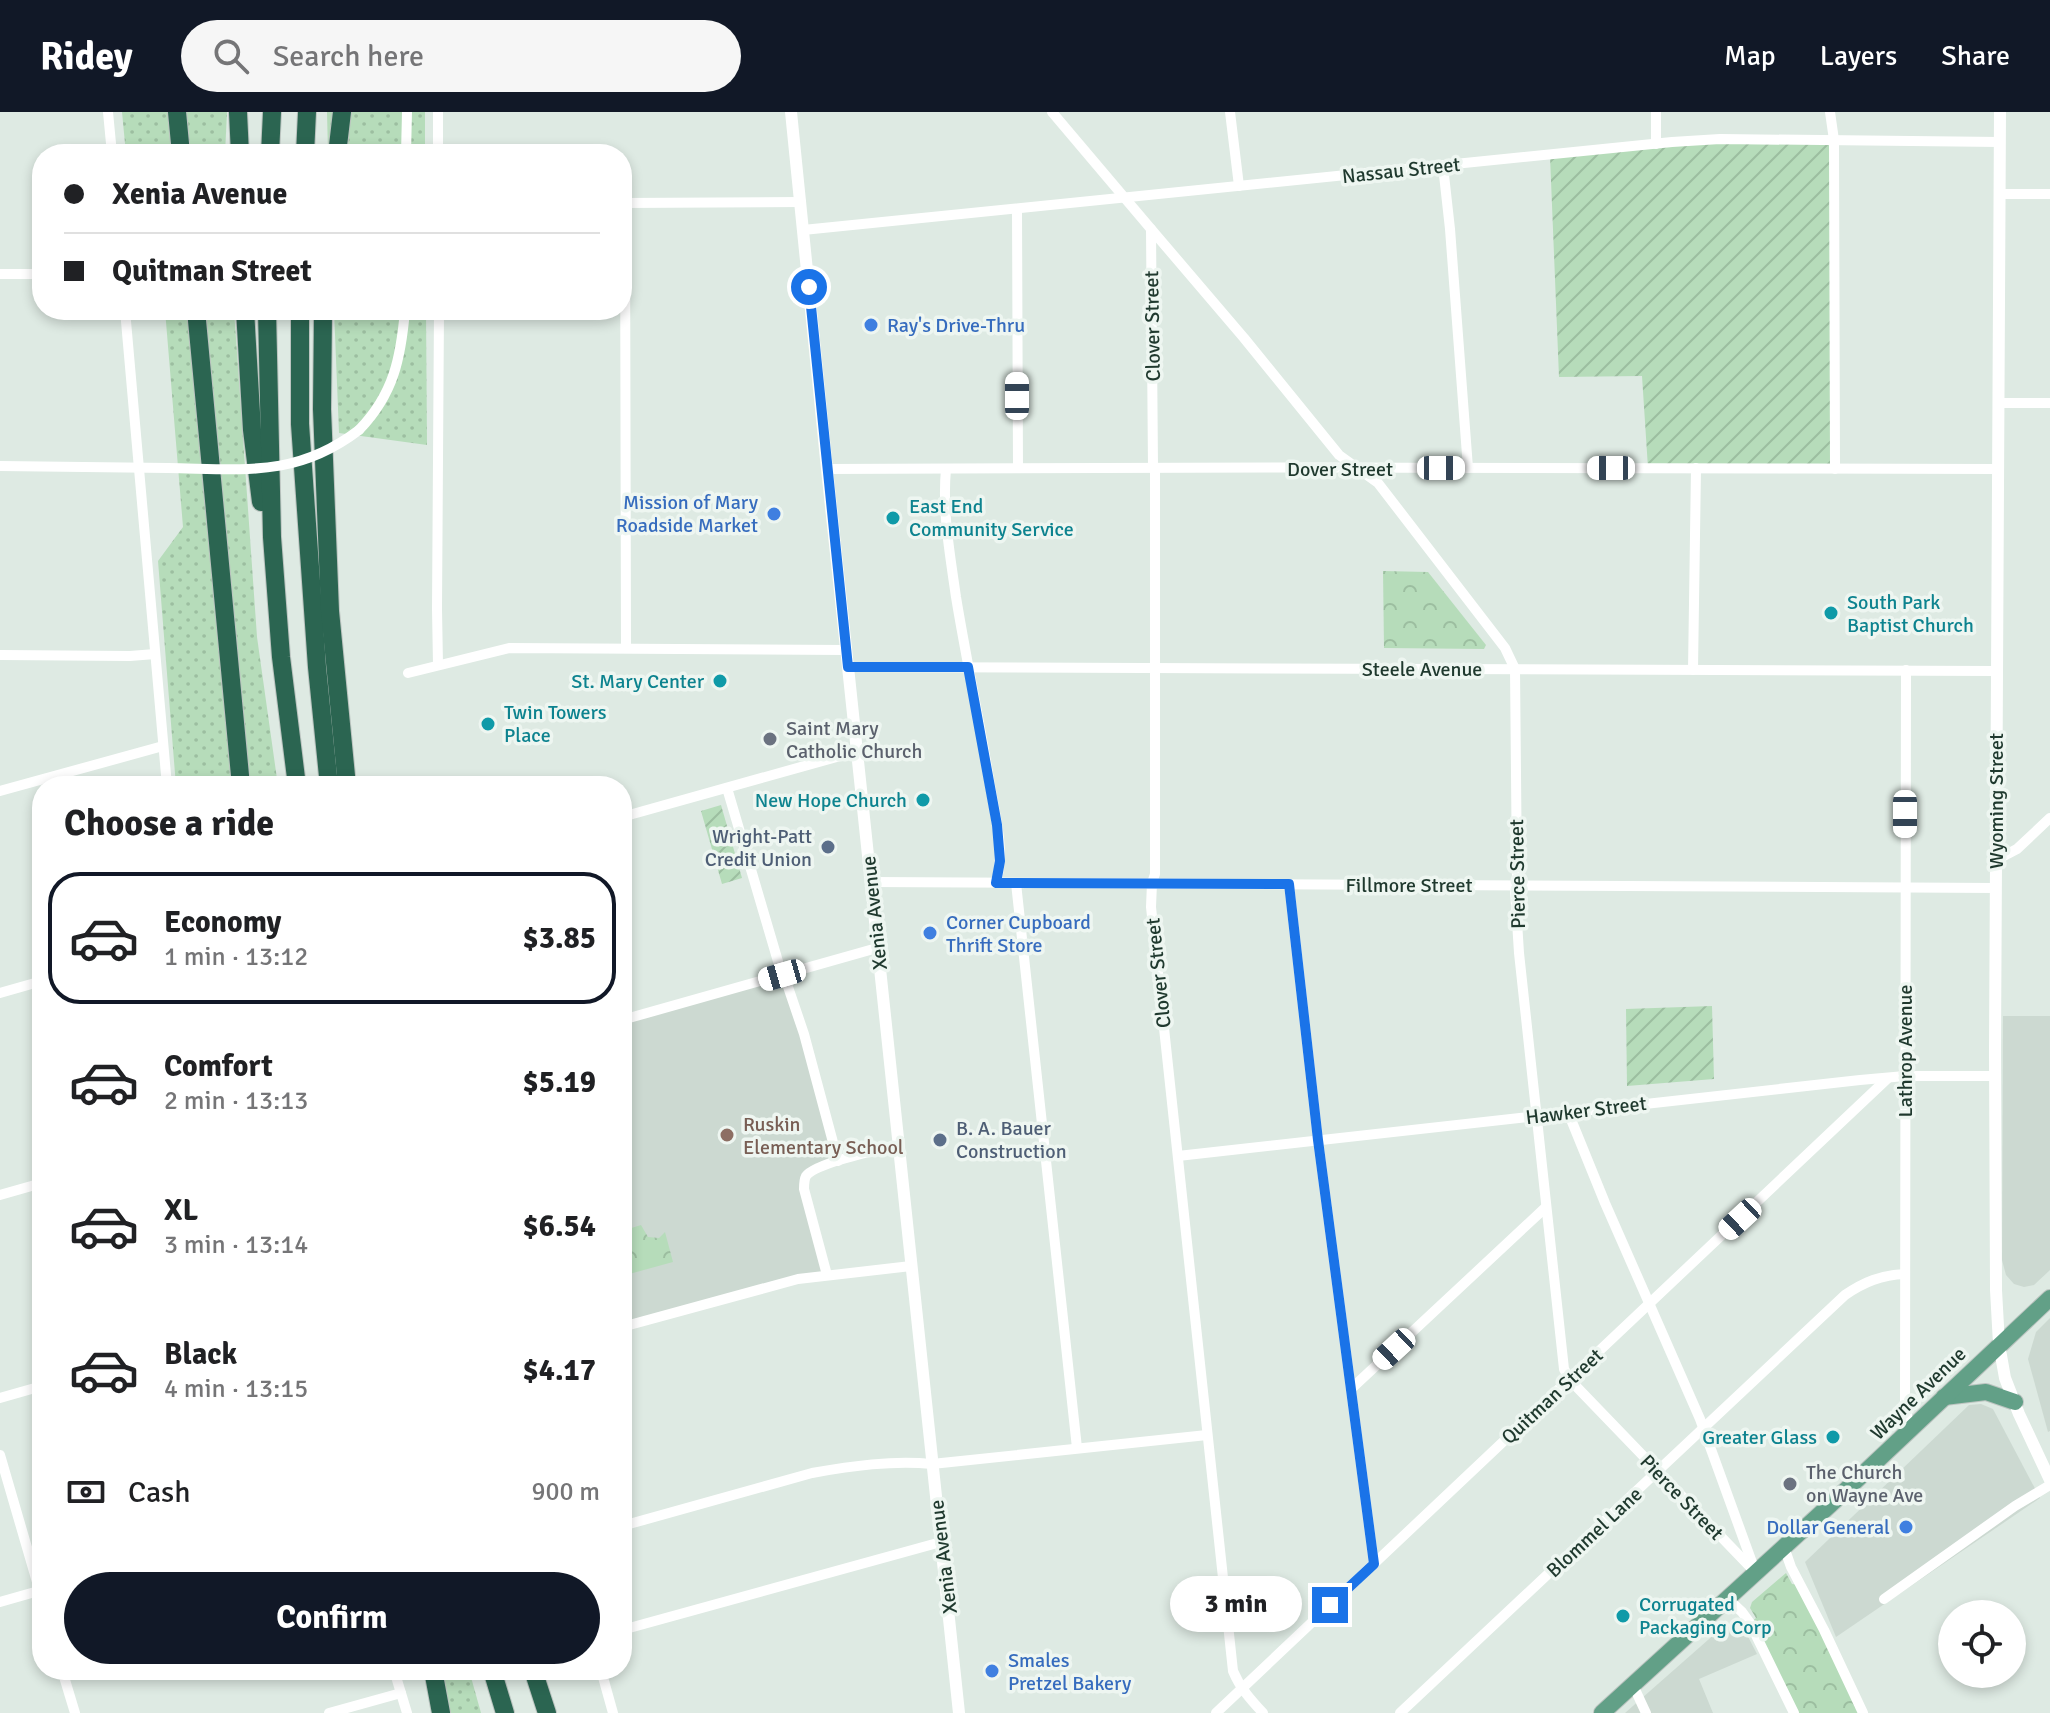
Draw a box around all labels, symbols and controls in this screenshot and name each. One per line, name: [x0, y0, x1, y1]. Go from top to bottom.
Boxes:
search box: [181, 20, 741, 92]
text: Ridey: [40, 33, 133, 80]
icon: search: [209, 34, 253, 78]
text: Search here: [273, 38, 424, 75]
text: Map: [1724, 39, 1776, 73]
text: Layers: [1820, 39, 1897, 73]
text: Share: [1941, 39, 2010, 73]
street label: Nassau Street: [1341, 152, 1461, 189]
text: Xenia Avenue: [112, 176, 287, 213]
text: Quitman Street: [112, 253, 312, 290]
route start: [791, 269, 827, 305]
street label: Clover Street: [1139, 270, 1166, 382]
place label: Ray's Drive-Thru: [887, 313, 1025, 338]
marker: Ray's Drive-Thru: [862, 316, 880, 334]
car: [1005, 372, 1029, 420]
car: [1417, 456, 1465, 480]
car: [1587, 456, 1635, 480]
street label: Dover Street: [1287, 457, 1393, 482]
place label: Mission of Mary Roadside Market: [616, 490, 759, 538]
place label: East End Community Service: [909, 494, 1074, 542]
marker: Mission of Mary Roadside Market: [765, 505, 783, 523]
marker: East End Community Service: [884, 509, 902, 527]
place label: South Park Baptist Church: [1847, 590, 1974, 638]
marker: South Park Baptist Church: [1822, 604, 1840, 622]
street label: Steele Avenue: [1362, 657, 1482, 682]
place label: St. Mary Center: [571, 669, 705, 694]
marker: St. Mary Center: [711, 672, 729, 690]
place label: Twin Towers Place: [504, 700, 607, 748]
marker: Twin Towers Place: [479, 715, 497, 733]
place label: Saint Mary Catholic Church: [786, 716, 922, 764]
marker: Saint Mary Catholic Church: [761, 730, 779, 748]
street label: Wyoming Street: [1984, 733, 2009, 869]
place label: New Hope Church: [755, 788, 907, 813]
car: [1893, 790, 1917, 838]
marker: New Hope Church: [914, 791, 932, 809]
text: Choose a ride: [64, 801, 274, 846]
street label: Pierce Street: [1504, 819, 1531, 929]
place label: Wright-Patt Credit Union: [705, 824, 812, 872]
marker: Wright-Patt Credit Union: [819, 838, 837, 856]
street label: Xenia Avenue: [856, 855, 893, 971]
street label: Fillmore Street: [1345, 873, 1473, 898]
icon: car: [68, 902, 140, 974]
text: Economy: [164, 904, 281, 941]
place label: Corner Cupboard Thrift Store: [946, 910, 1091, 958]
street label: Clover Street: [1140, 917, 1177, 1029]
text: $3.85: [523, 920, 596, 957]
marker: Corner Cupboard Thrift Store: [921, 924, 939, 942]
text: 1 min · 13:12: [164, 941, 308, 973]
car: [756, 957, 808, 993]
street label: Lathrop Avenue: [1893, 985, 1918, 1118]
icon: car: [68, 1046, 140, 1118]
text: Comfort: [164, 1048, 273, 1085]
text: $5.19: [523, 1064, 596, 1101]
text: 2 min · 13:13: [164, 1085, 308, 1117]
street label: Hawker Street: [1524, 1091, 1648, 1130]
place label: Ruskin Elementary School: [743, 1112, 904, 1160]
place label: B. A. Bauer Construction: [956, 1116, 1067, 1164]
marker: Ruskin Elementary School: [718, 1126, 736, 1144]
marker: B. A. Bauer Construction: [931, 1131, 949, 1149]
icon: car: [68, 1190, 140, 1262]
text: XL: [164, 1192, 198, 1229]
car: [1714, 1194, 1766, 1244]
text: $6.54: [523, 1208, 596, 1245]
text: 3 min · 13:14: [164, 1229, 308, 1261]
car: [1368, 1324, 1420, 1374]
icon: car: [68, 1334, 140, 1406]
text: Black: [164, 1336, 237, 1373]
street label: Wayne Avenue: [1865, 1342, 1971, 1445]
street label: Quitman Street: [1496, 1343, 1608, 1450]
text: $4.17: [523, 1352, 596, 1389]
text: 4 min · 13:15: [164, 1373, 308, 1405]
place label: Greater Glass: [1702, 1425, 1817, 1450]
marker: Greater Glass: [1824, 1428, 1842, 1446]
street label: Pierce Street: [1635, 1449, 1729, 1545]
place label: The Church on Wayne Ave: [1806, 1460, 1923, 1508]
icon: cash: [64, 1470, 108, 1514]
text: Cash: [128, 1474, 191, 1511]
marker: The Church on Wayne Ave: [1781, 1475, 1799, 1493]
text: 900 m: [531, 1476, 600, 1508]
street label: Blommel Lane: [1541, 1482, 1647, 1583]
street label: Xenia Avenue: [924, 1498, 963, 1615]
place label: Dollar General: [1766, 1515, 1890, 1540]
marker: Dollar General: [1897, 1518, 1915, 1536]
button: Confirm: [64, 1572, 600, 1664]
callout: 3 min: [1170, 1577, 1302, 1633]
route end: [1312, 1587, 1348, 1623]
text: 3 min: [1205, 1588, 1267, 1620]
place label: Corrugated Packaging Corp: [1639, 1592, 1772, 1640]
map controls: [1938, 1600, 2026, 1688]
button: locate: [1938, 1600, 2026, 1688]
marker: Corrugated Packaging Corp: [1614, 1607, 1632, 1625]
place label: Smales Pretzel Bakery: [1008, 1648, 1132, 1696]
marker: Smales Pretzel Bakery: [983, 1662, 1001, 1680]

